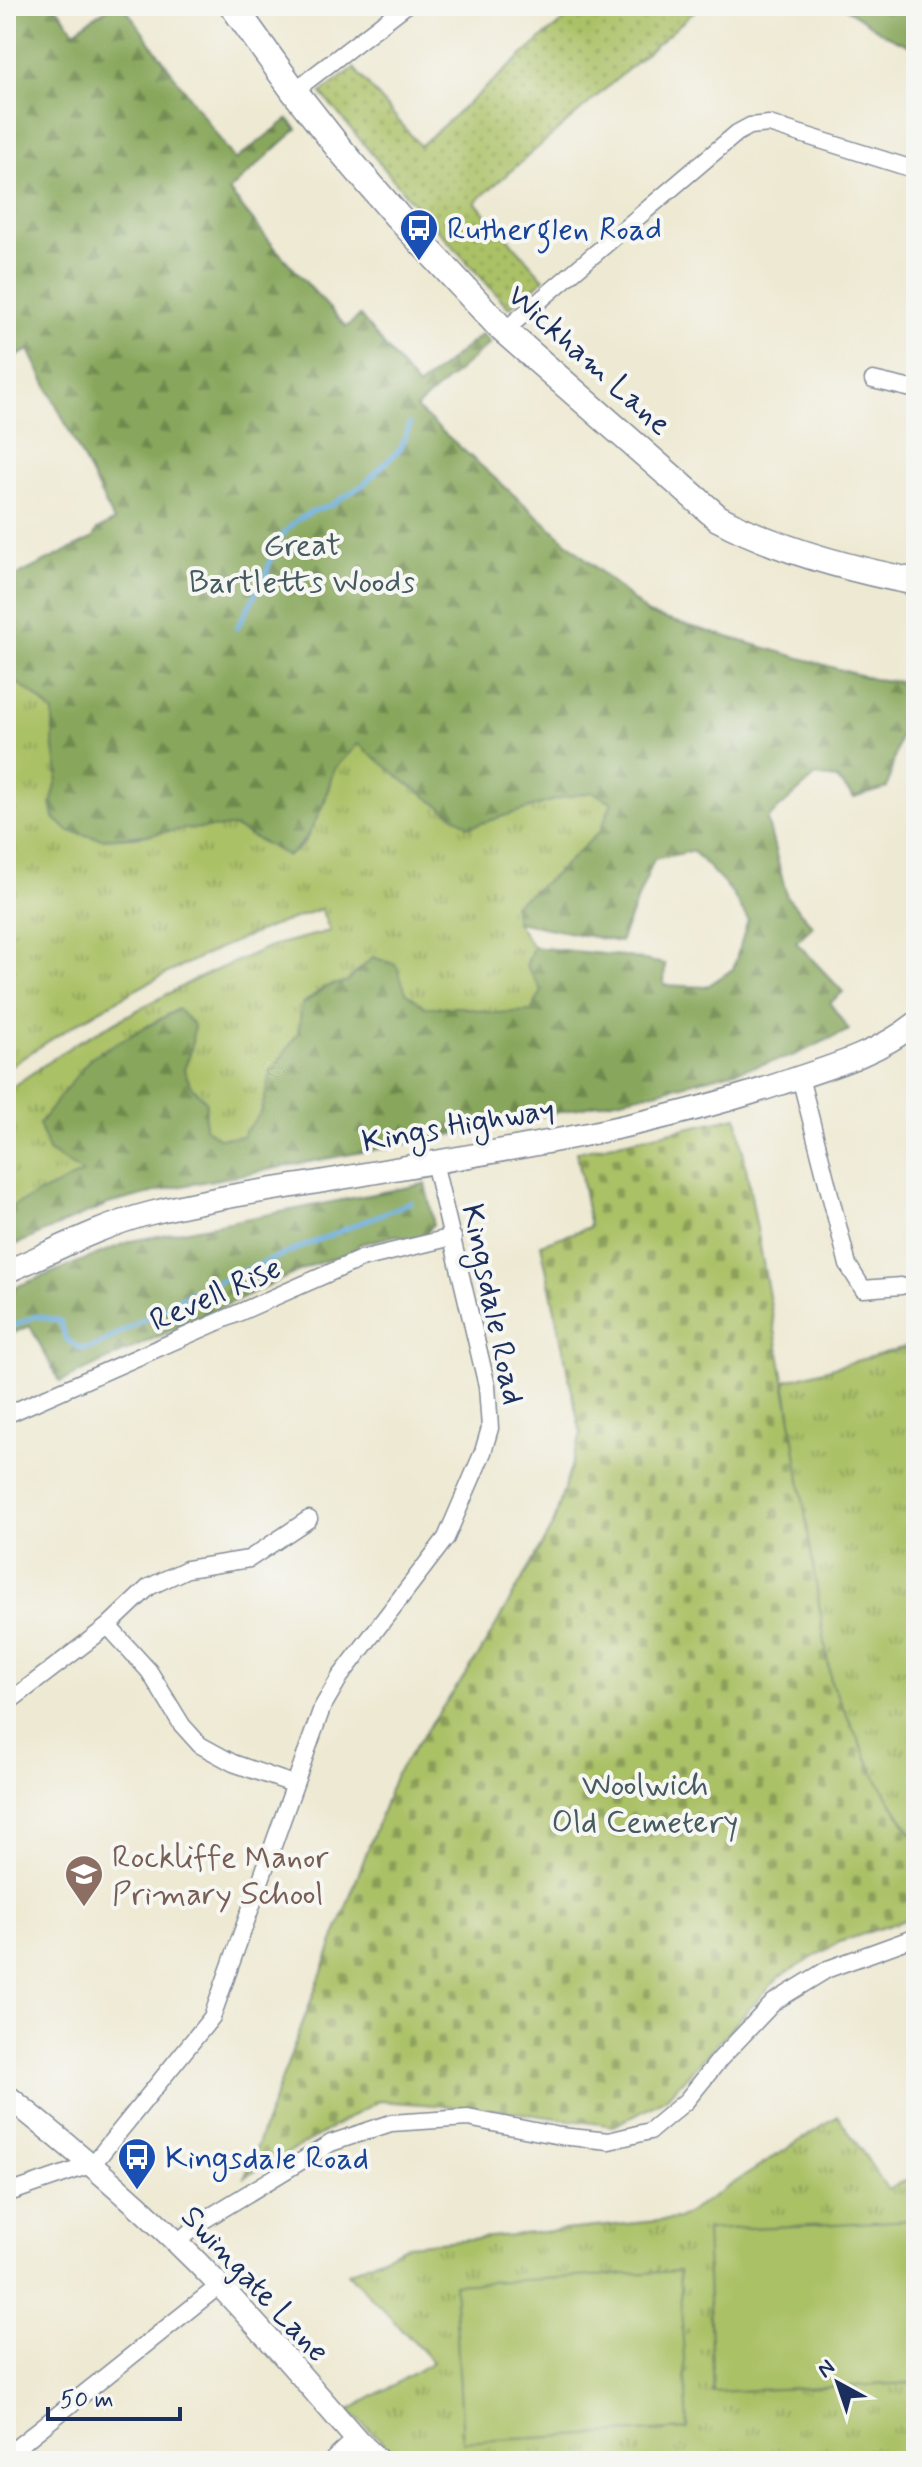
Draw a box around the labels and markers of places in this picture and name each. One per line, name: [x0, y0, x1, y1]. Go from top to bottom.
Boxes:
bus stop icon: Rutherglen Road: [398, 207, 440, 262]
place label: Rutherglen Road: [447, 209, 662, 254]
place label: Rockliffe Manor Primary School: [112, 1837, 329, 1916]
school or university icon: Rockliffe Manor Primary School: [63, 1853, 105, 1908]
bus stop icon: Kingsdale Road: [116, 2136, 158, 2191]
place label: Kingsdale Road: [165, 2138, 369, 2182]

